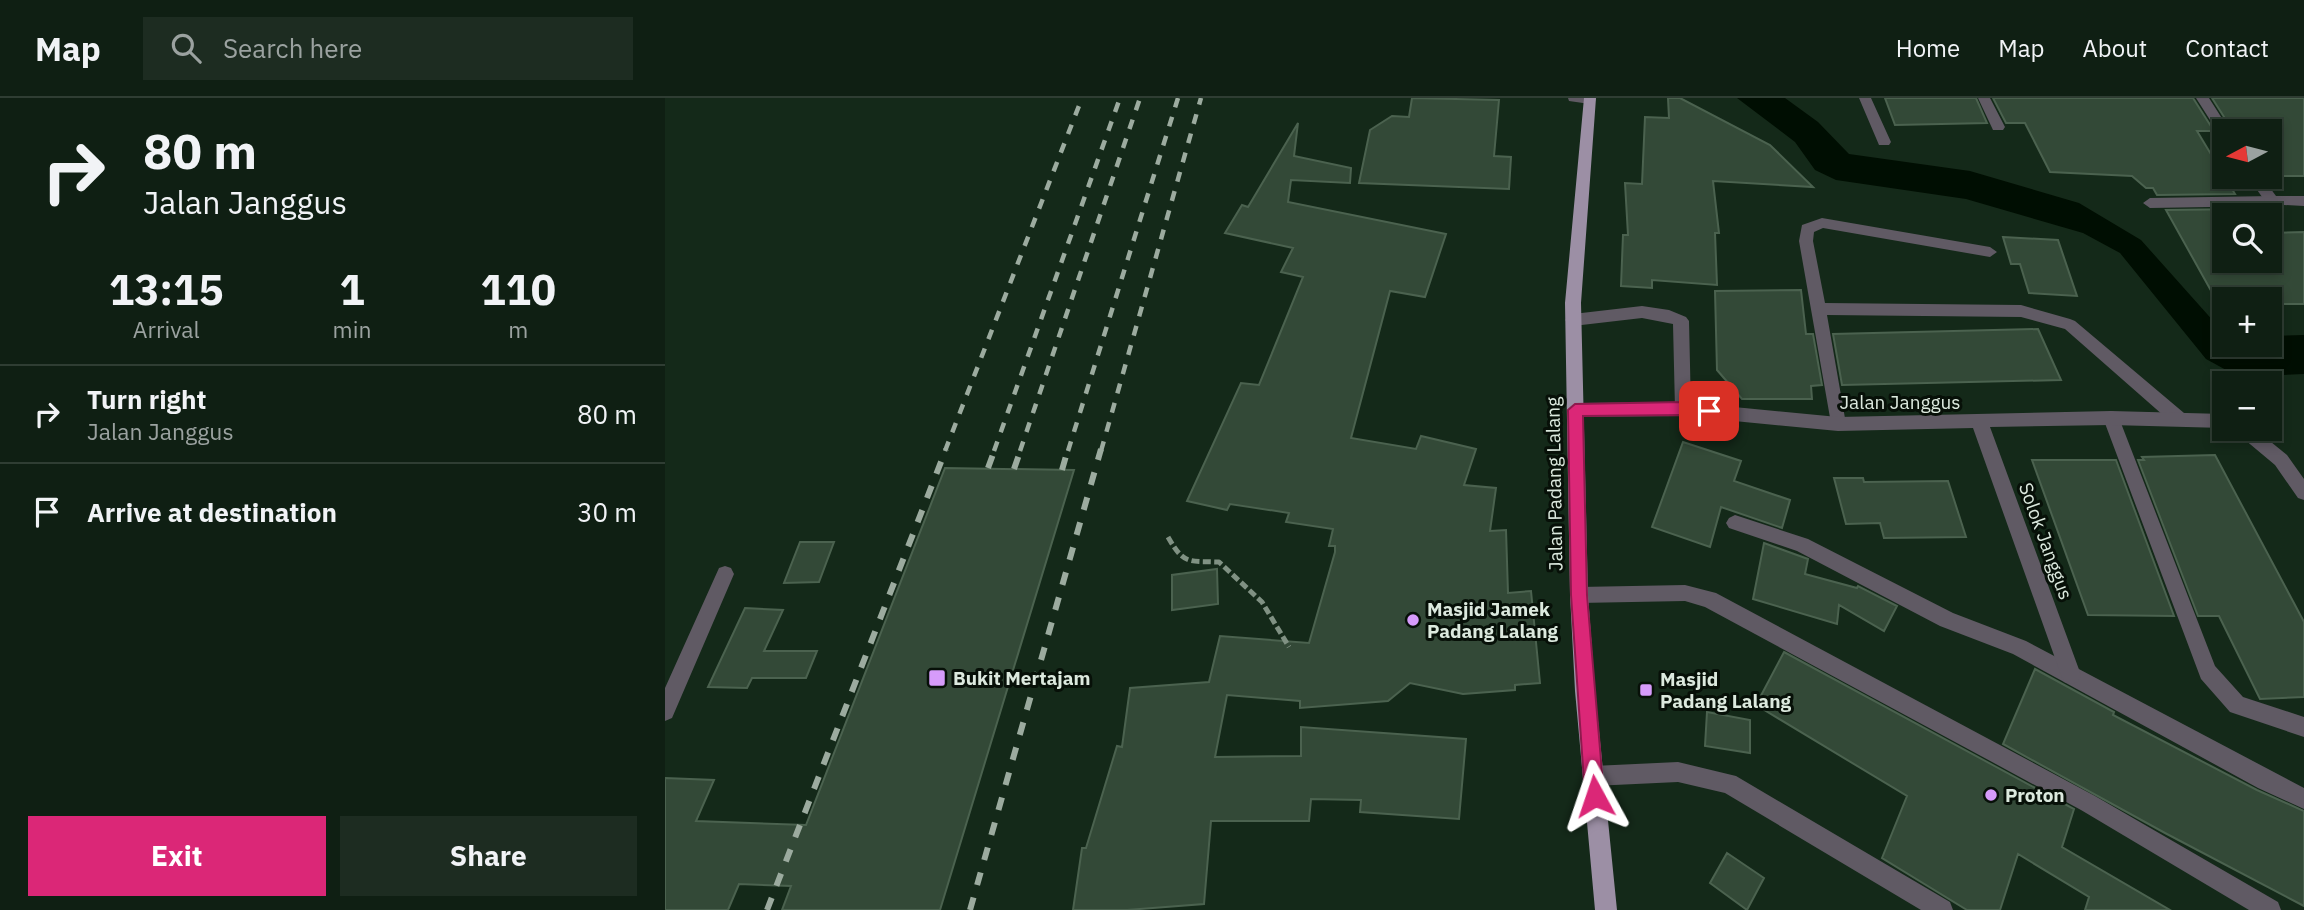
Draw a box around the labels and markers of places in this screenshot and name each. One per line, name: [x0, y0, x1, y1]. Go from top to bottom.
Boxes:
pin: [1679, 381, 1739, 441]
place label: Masjid Jamek Padang Lalang: [1427, 597, 1558, 643]
marker: Masjid Jamek Padang Lalang: [1405, 612, 1421, 628]
place label: Bukit Mertajam: [953, 666, 1090, 690]
place label: Masjid Padang Lalang: [1660, 667, 1791, 713]
marker: Bukit Mertajam: [927, 668, 947, 688]
marker: Masjid Padang Lalang: [1638, 682, 1654, 698]
place label: Proton: [2005, 783, 2065, 807]
marker: Proton: [1983, 787, 1999, 803]

